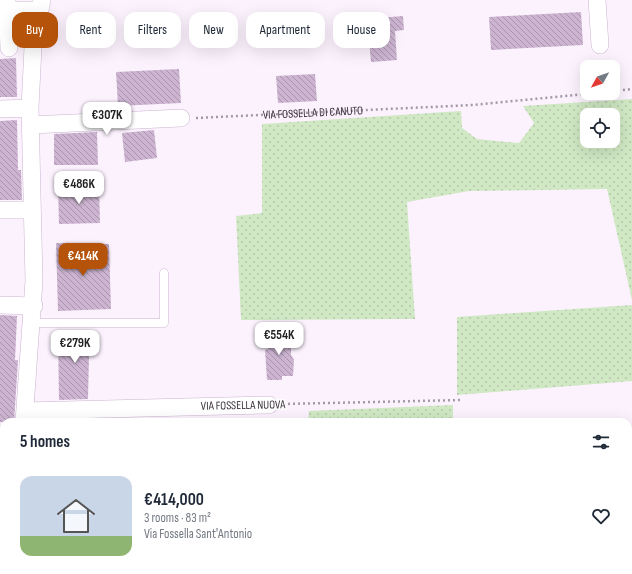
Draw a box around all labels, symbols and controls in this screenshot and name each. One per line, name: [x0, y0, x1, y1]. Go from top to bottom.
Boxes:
chip: Buy: [12, 12, 58, 48]
chip: Rent: [66, 12, 116, 48]
chip: Filters: [124, 12, 181, 48]
chip: New: [189, 12, 238, 48]
chip: Apartment: [246, 12, 325, 48]
chip: House: [333, 12, 390, 48]
north arrow: [580, 60, 620, 100]
map controls: [580, 60, 620, 148]
pin: €307K: [79, 102, 135, 136]
street label: VIA FOSSELLA DI CANUTO: [262, 103, 363, 123]
text: €307K: [91, 107, 123, 123]
button: locate: [580, 108, 620, 148]
pin: €486K: [51, 171, 107, 205]
text: €486K: [63, 176, 95, 192]
pin: €414K: [55, 243, 111, 277]
text: €414K: [68, 248, 98, 264]
pin: €554K: [251, 322, 307, 356]
text: €554K: [264, 327, 294, 343]
pin: €279K: [47, 330, 103, 364]
text: €279K: [60, 335, 90, 351]
street label: VIA FOSSELLA NUOVA: [201, 397, 286, 414]
icon: filters: [590, 431, 612, 453]
text: 5 homes: [20, 432, 70, 452]
text: €414,000: [144, 490, 204, 510]
icon: home: [52, 492, 100, 540]
icon: heart: [590, 505, 612, 527]
text: 3 rooms · 83 m²: [144, 510, 211, 526]
text: Via Fossella Sant'Antonio: [144, 526, 252, 542]

